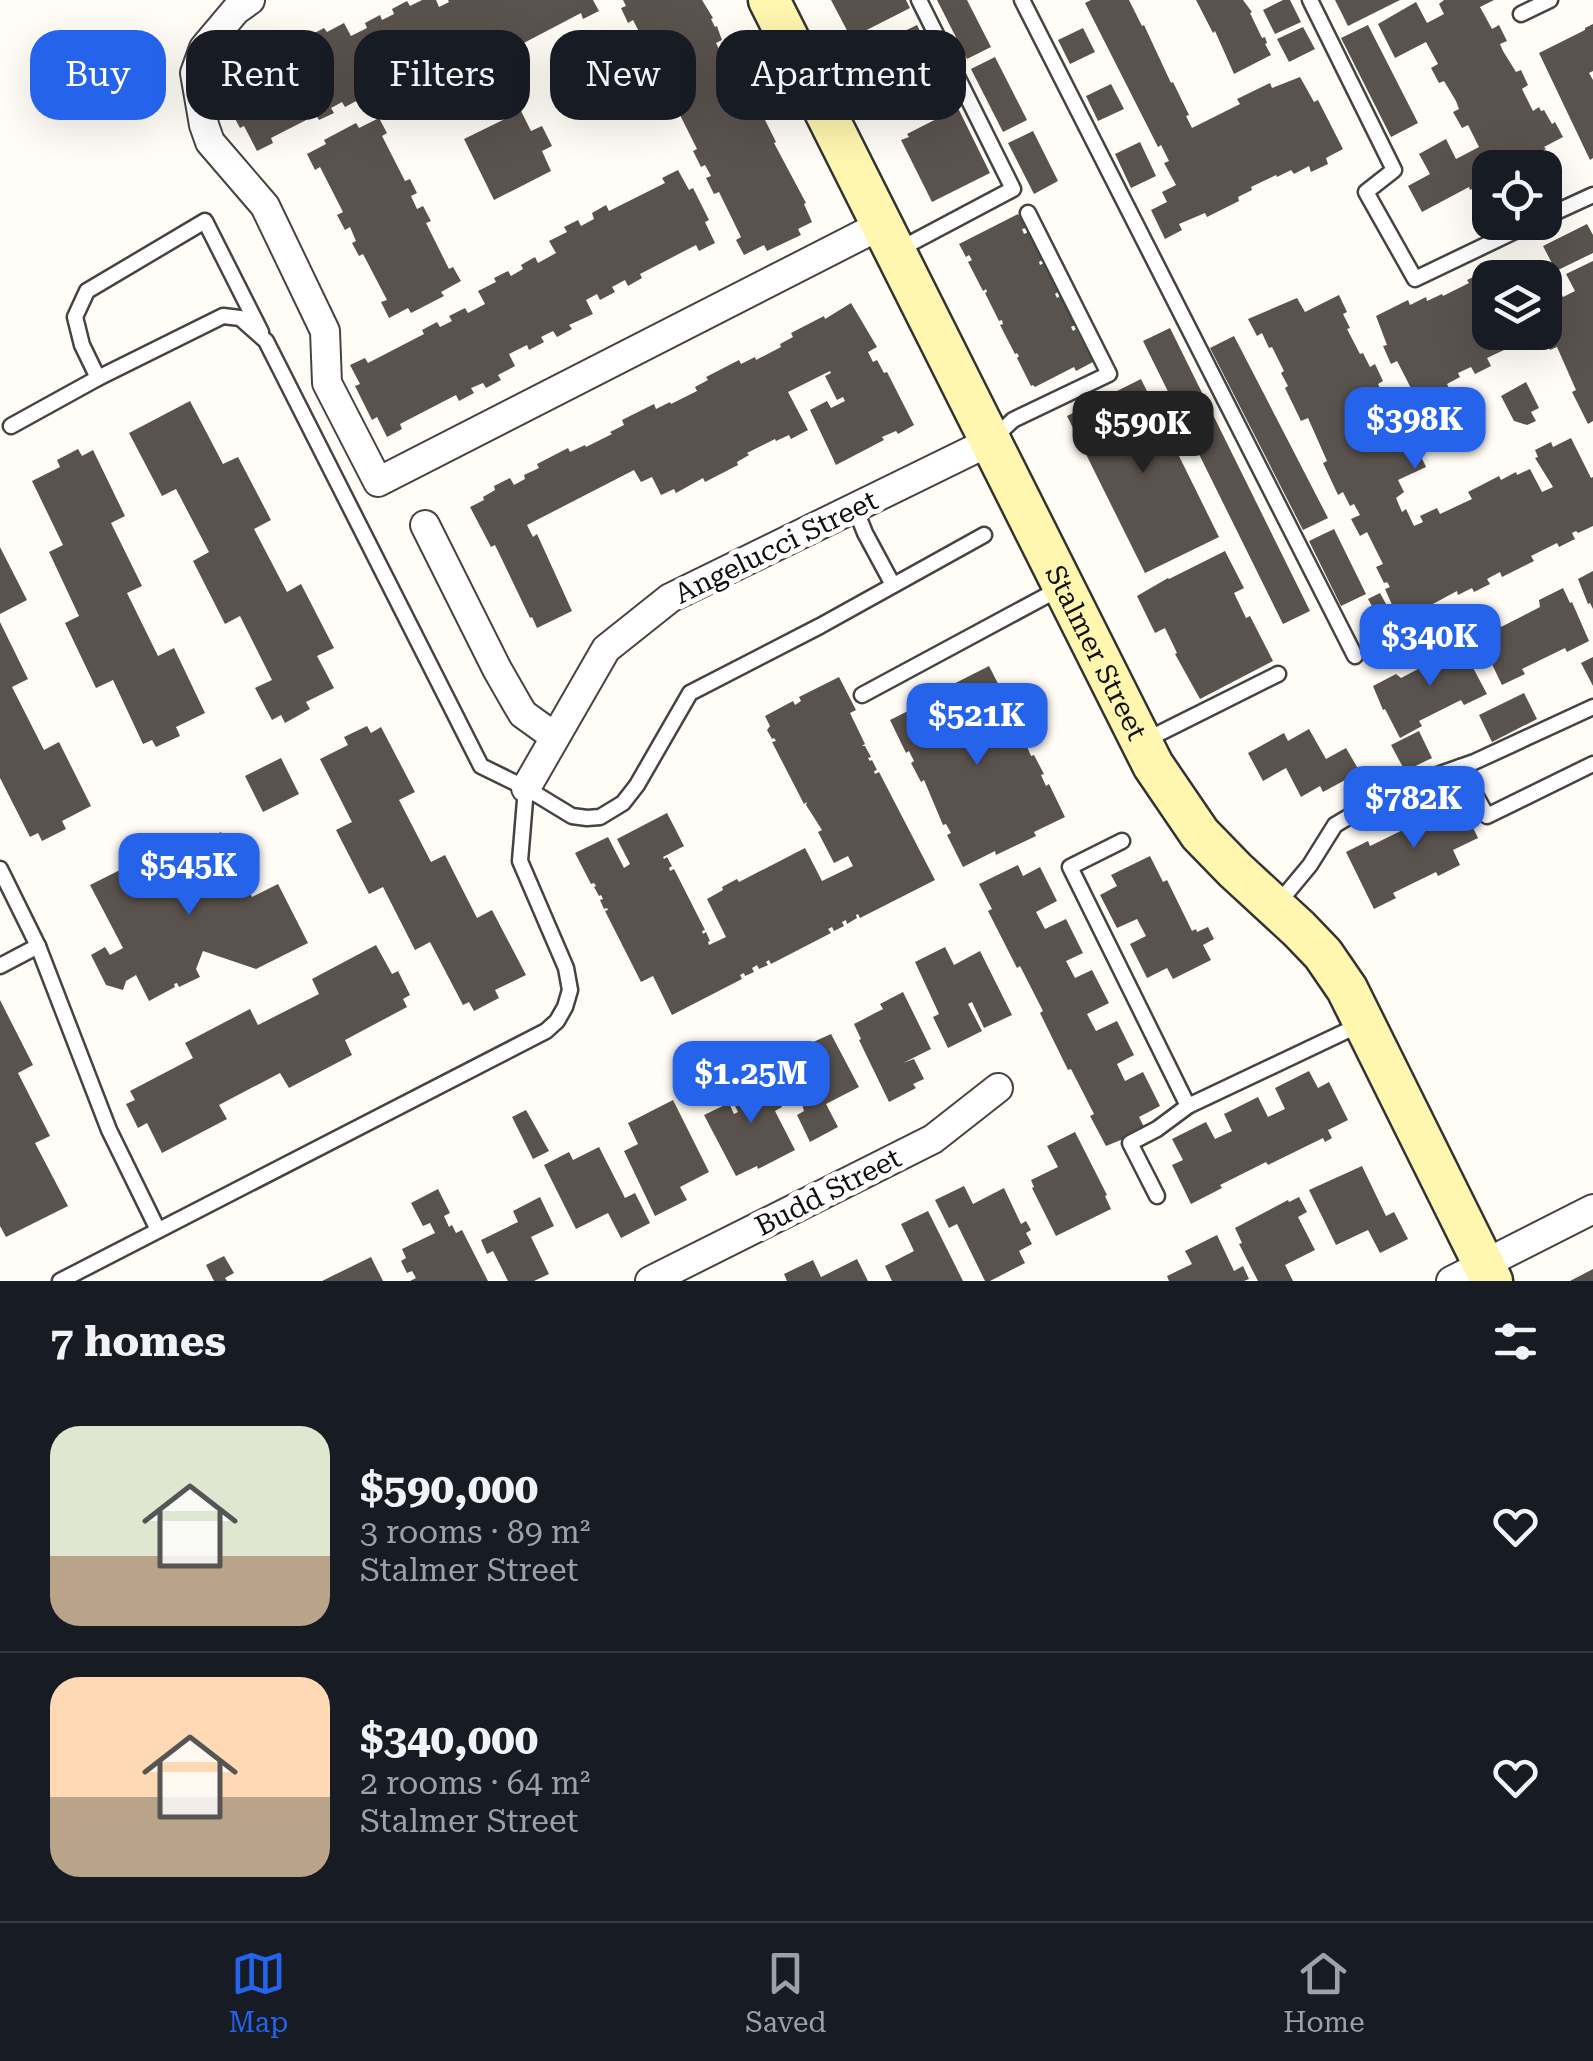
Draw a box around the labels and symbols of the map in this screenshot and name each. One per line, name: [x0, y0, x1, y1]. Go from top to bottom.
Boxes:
pin: $398K: [1345, 387, 1485, 472]
pin: $590K: [1073, 391, 1213, 476]
street label: Angelucci Street: [669, 484, 883, 610]
street label: Stalmer Street: [1039, 560, 1154, 745]
pin: $340K: [1360, 604, 1500, 689]
pin: $521K: [907, 683, 1047, 768]
pin: $782K: [1344, 766, 1484, 851]
pin: $545K: [119, 833, 259, 918]
pin: $1.25M: [670, 1041, 832, 1126]
street label: Budd Street: [750, 1141, 906, 1243]

